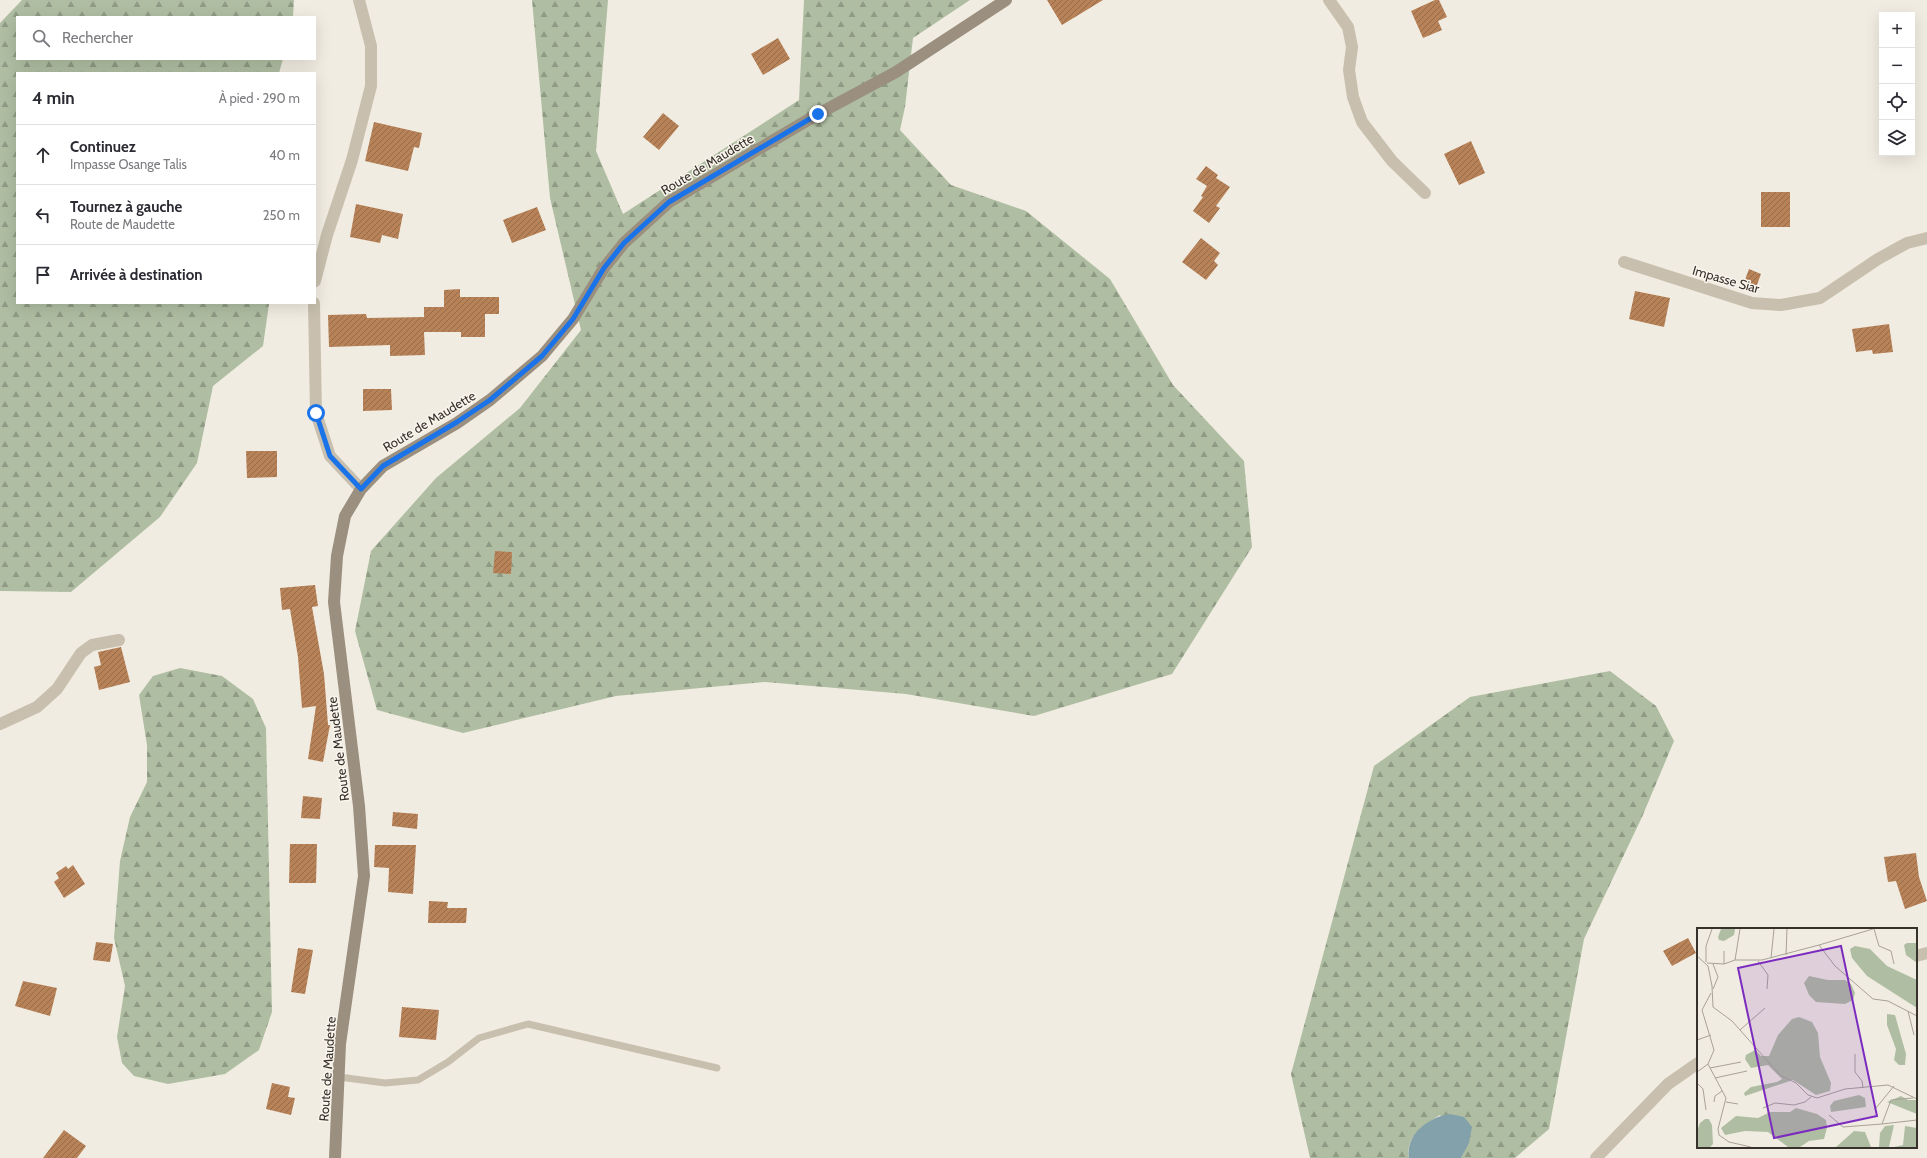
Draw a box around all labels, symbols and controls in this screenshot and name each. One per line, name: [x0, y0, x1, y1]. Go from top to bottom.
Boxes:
map controls: [1879, 12, 1915, 156]
button: +: [1879, 12, 1915, 48]
search box: [16, 16, 316, 60]
icon: search: [30, 27, 52, 49]
text: Rechercher: [62, 29, 133, 47]
button: −: [1879, 48, 1915, 84]
button: locate: [1879, 84, 1915, 120]
text: 4 min: [32, 88, 75, 108]
text: À pied · 290 m: [219, 90, 300, 106]
route end: [809, 105, 827, 123]
button: layers: [1879, 120, 1915, 156]
street label: Route de Maudette: [658, 130, 756, 198]
text: Continuez: [70, 138, 136, 156]
icon: ahead: [32, 144, 54, 166]
text: 40 m: [269, 147, 300, 163]
text: Impasse Osange Talis: [70, 156, 187, 172]
text: Tournez à gauche: [70, 198, 182, 216]
icon: left: [32, 204, 54, 226]
text: 250 m: [263, 207, 300, 223]
text: Route de Maudette: [70, 216, 175, 232]
street label: Impasse Siar: [1691, 262, 1762, 296]
icon: arrive: [32, 264, 54, 286]
text: Arrivée à destination: [70, 266, 202, 284]
street label: Route de Maudette: [380, 387, 478, 455]
route start: [307, 404, 325, 422]
street label: Route de Maudette: [324, 696, 352, 802]
inset map: [1697, 928, 1917, 1148]
street label: Route de Maudette: [315, 1016, 339, 1122]

